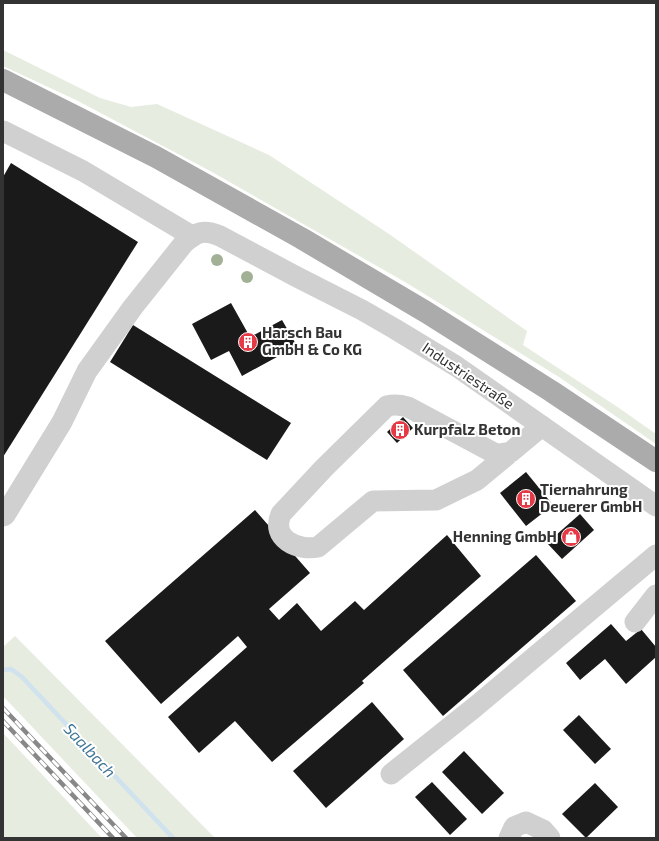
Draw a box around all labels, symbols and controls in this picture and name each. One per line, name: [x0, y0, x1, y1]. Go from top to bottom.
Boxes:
place label: Harsch Bau GmbH & Co KG: [262, 323, 362, 358]
building icon: Harsch Bau GmbH & Co KG: [237, 331, 259, 353]
street label: Industriestraße: [419, 338, 518, 412]
building icon: Kurpfalz Beton: [389, 419, 411, 441]
place label: Kurpfalz Beton: [414, 420, 520, 438]
place label: Tiernahrung Deuerer GmbH: [540, 480, 642, 515]
building icon: Tiernahrung Deuerer GmbH: [515, 488, 537, 510]
shop icon: Henning GmbH: [560, 526, 582, 548]
place label: Henning GmbH: [453, 527, 557, 545]
water label: Saalbach: [60, 719, 120, 781]

